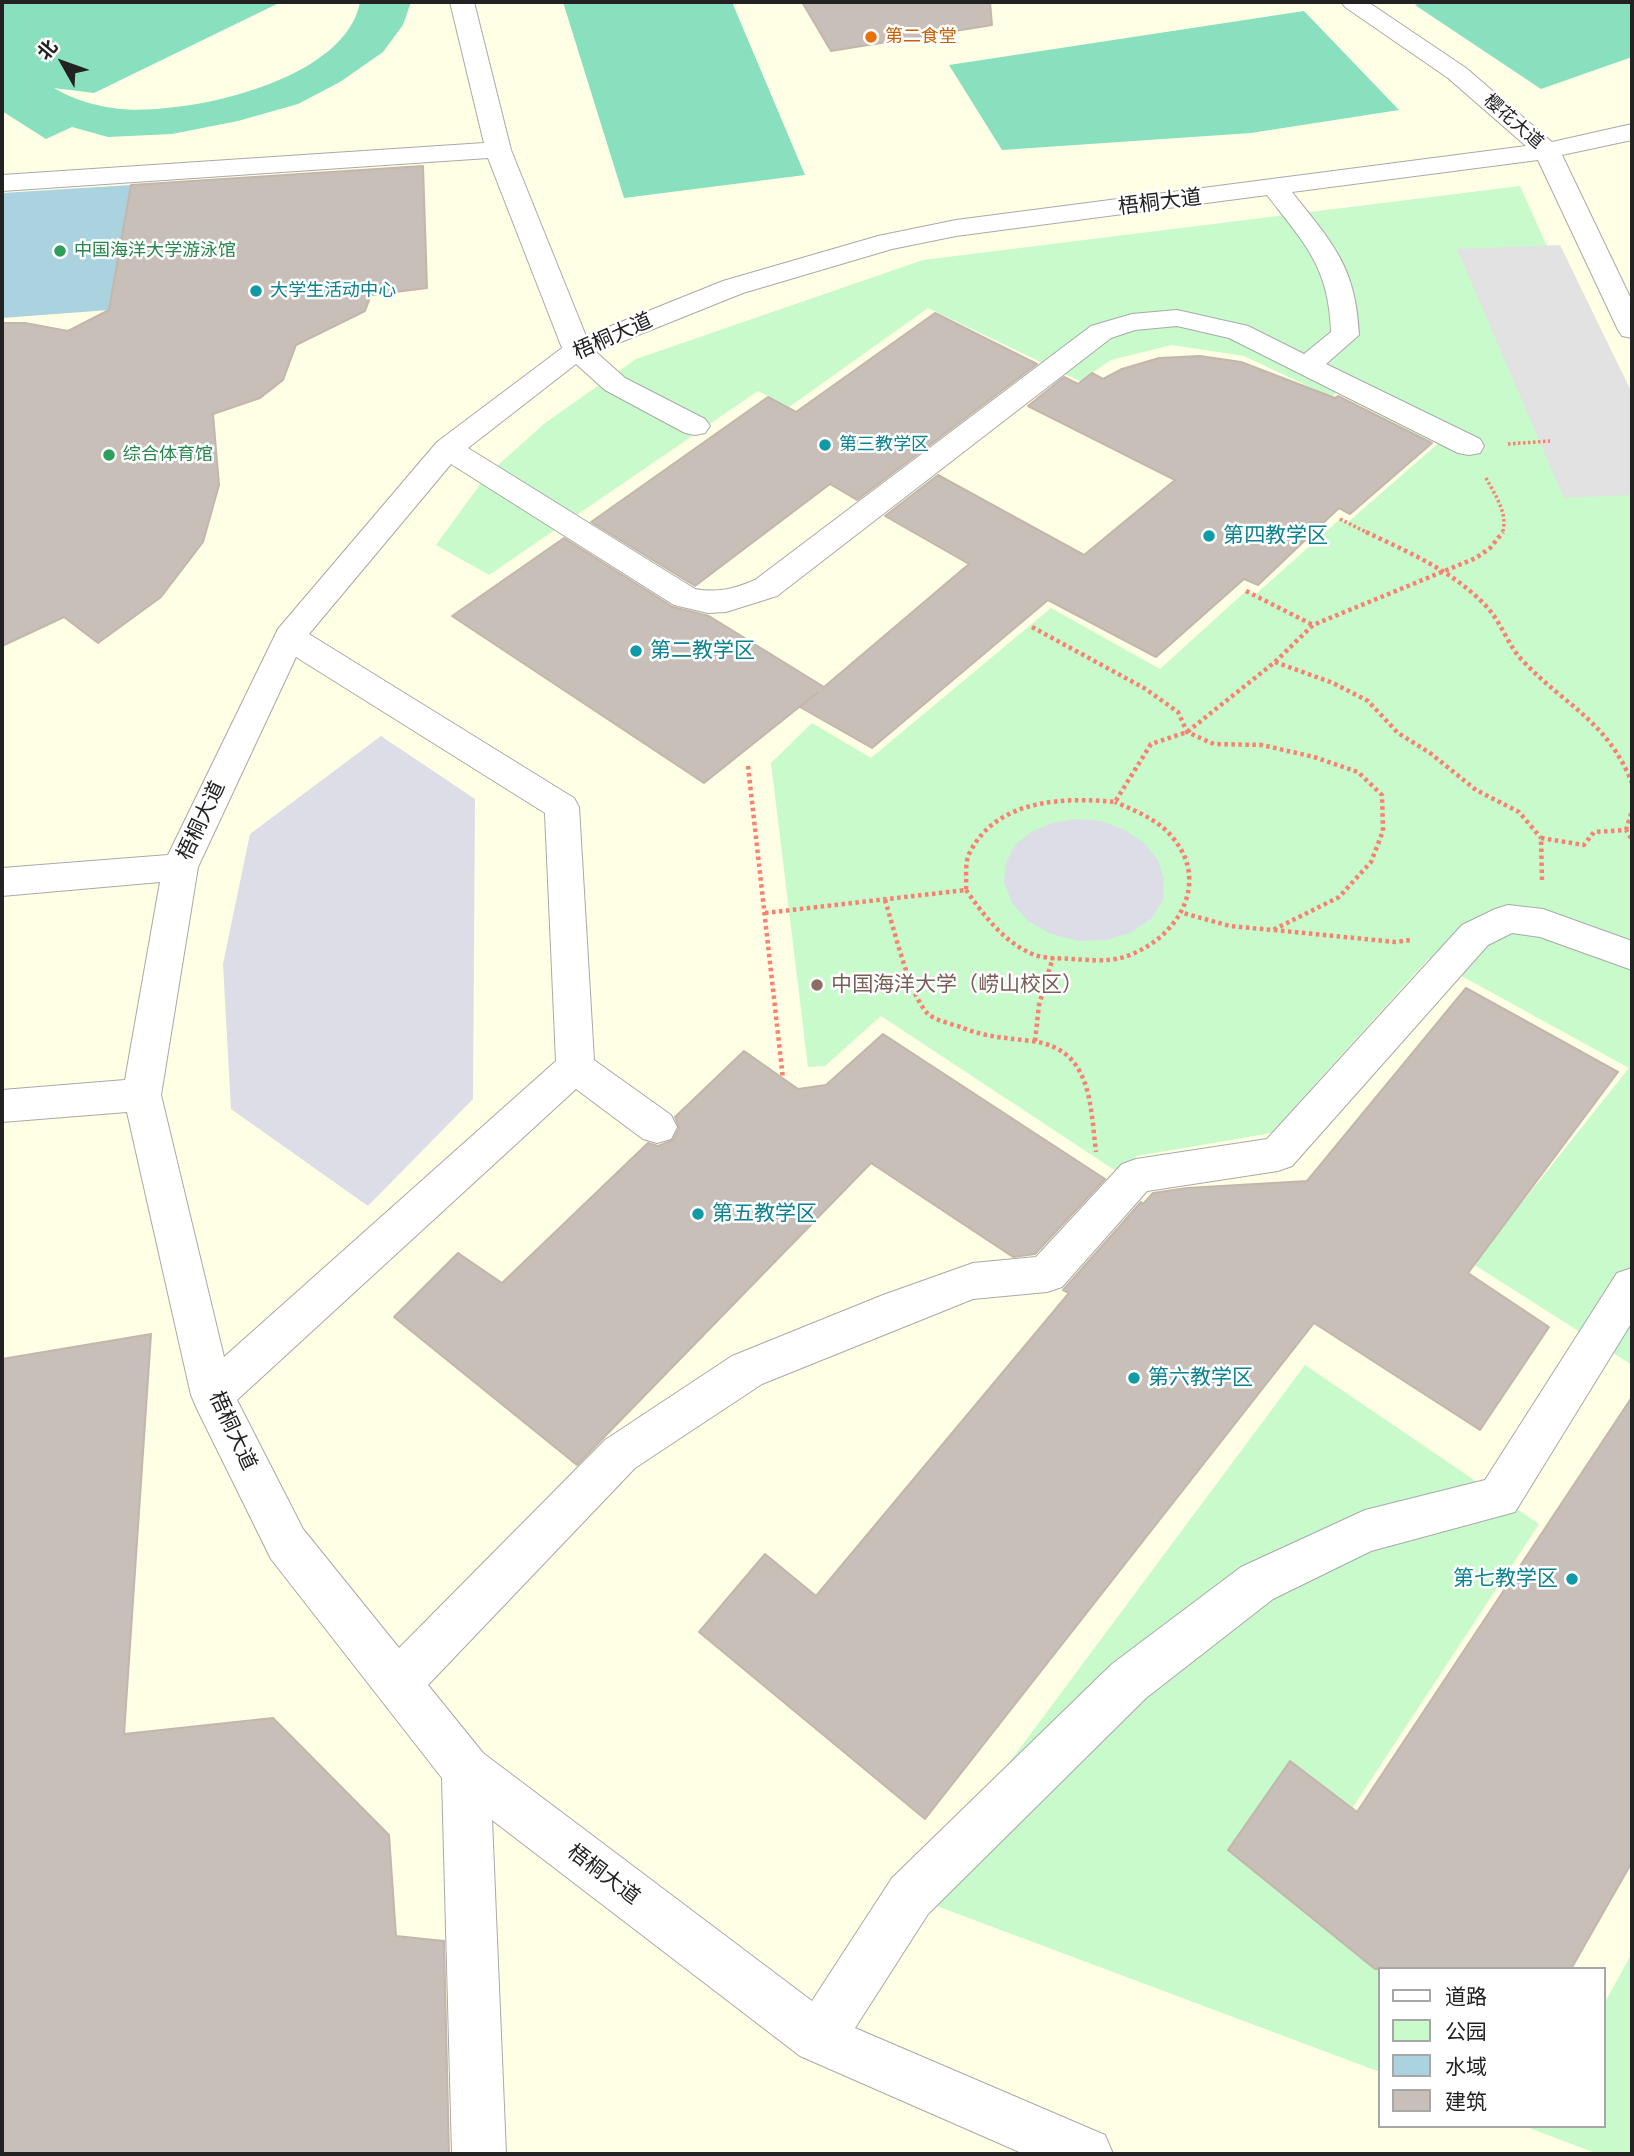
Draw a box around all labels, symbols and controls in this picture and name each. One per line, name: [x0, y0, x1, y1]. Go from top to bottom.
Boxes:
place label: 第二食堂: [885, 26, 957, 48]
north arrow: [28, 28, 98, 98]
marker: 第二食堂: [863, 29, 879, 45]
text: 北: [31, 34, 63, 65]
street label: 樱花大道: [1479, 90, 1547, 154]
street label: 梧桐大道: [1117, 185, 1203, 221]
place label: 中国海洋大学游泳馆: [74, 240, 236, 262]
marker: 中国海洋大学游泳馆: [52, 243, 68, 259]
place label: 大学生活动中心: [270, 280, 396, 302]
marker: 大学生活动中心: [248, 283, 264, 299]
street label: 梧桐大道: [570, 308, 656, 366]
place label: 第三教学区: [839, 434, 929, 456]
marker: 第三教学区: [817, 437, 833, 453]
place label: 综合体育馆: [123, 444, 213, 466]
marker: 综合体育馆: [101, 447, 117, 463]
place label: 第四教学区: [1223, 523, 1328, 549]
marker: 第四教学区: [1201, 528, 1217, 544]
place label: 第二教学区: [650, 638, 755, 664]
marker: 第二教学区: [628, 643, 644, 659]
street label: 梧桐大道: [173, 778, 231, 864]
place label: 中国海洋大学（崂山校区）: [831, 972, 1083, 998]
marker: 中国海洋大学（崂山校区）: [809, 977, 825, 993]
place label: 第五教学区: [712, 1201, 817, 1227]
marker: 第五教学区: [690, 1206, 706, 1222]
place label: 第六教学区: [1148, 1365, 1253, 1391]
marker: 第六教学区: [1126, 1370, 1142, 1386]
street label: 梧桐大道: [203, 1388, 261, 1474]
place label: 第七教学区: [1453, 1566, 1558, 1592]
marker: 第七教学区: [1564, 1571, 1580, 1587]
street label: 梧桐大道: [562, 1840, 644, 1910]
legend: [1378, 1967, 1606, 2128]
text: 道路: [1445, 1982, 1487, 2011]
text: 公园: [1445, 2017, 1487, 2046]
text: 水域: [1445, 2052, 1487, 2081]
text: 建筑: [1445, 2087, 1487, 2116]

